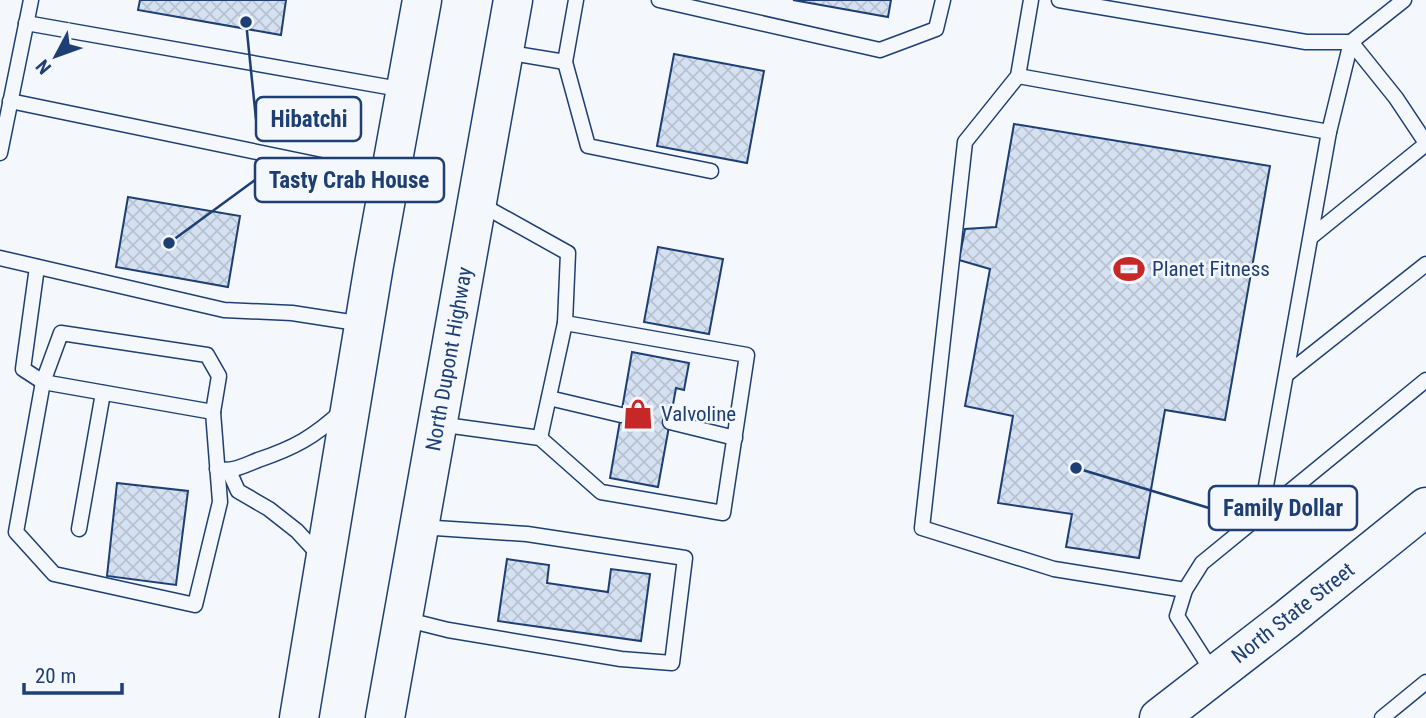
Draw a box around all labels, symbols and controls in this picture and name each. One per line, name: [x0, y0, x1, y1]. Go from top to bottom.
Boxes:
north arrow: [21, 21, 91, 91]
text: N: [31, 55, 56, 79]
callout: Hibatchi: [256, 97, 361, 141]
text: Hibatchi: [271, 106, 347, 133]
callout: Tasty Crab House: [255, 158, 444, 202]
text: Tasty Crab House: [269, 167, 429, 194]
sports icon: Planet Fitness: [1112, 252, 1146, 286]
place label: Planet Fitness: [1152, 257, 1270, 281]
street label: North Dupont Highway: [421, 265, 477, 453]
shop icon: Valvoline: [621, 397, 655, 431]
place label: Valvoline: [661, 402, 736, 426]
callout: Family Dollar: [1209, 486, 1357, 530]
text: Family Dollar: [1223, 495, 1343, 522]
street label: North State Street: [1227, 558, 1359, 668]
scale bar: [24, 652, 122, 696]
text: 20 m: [35, 664, 76, 688]

